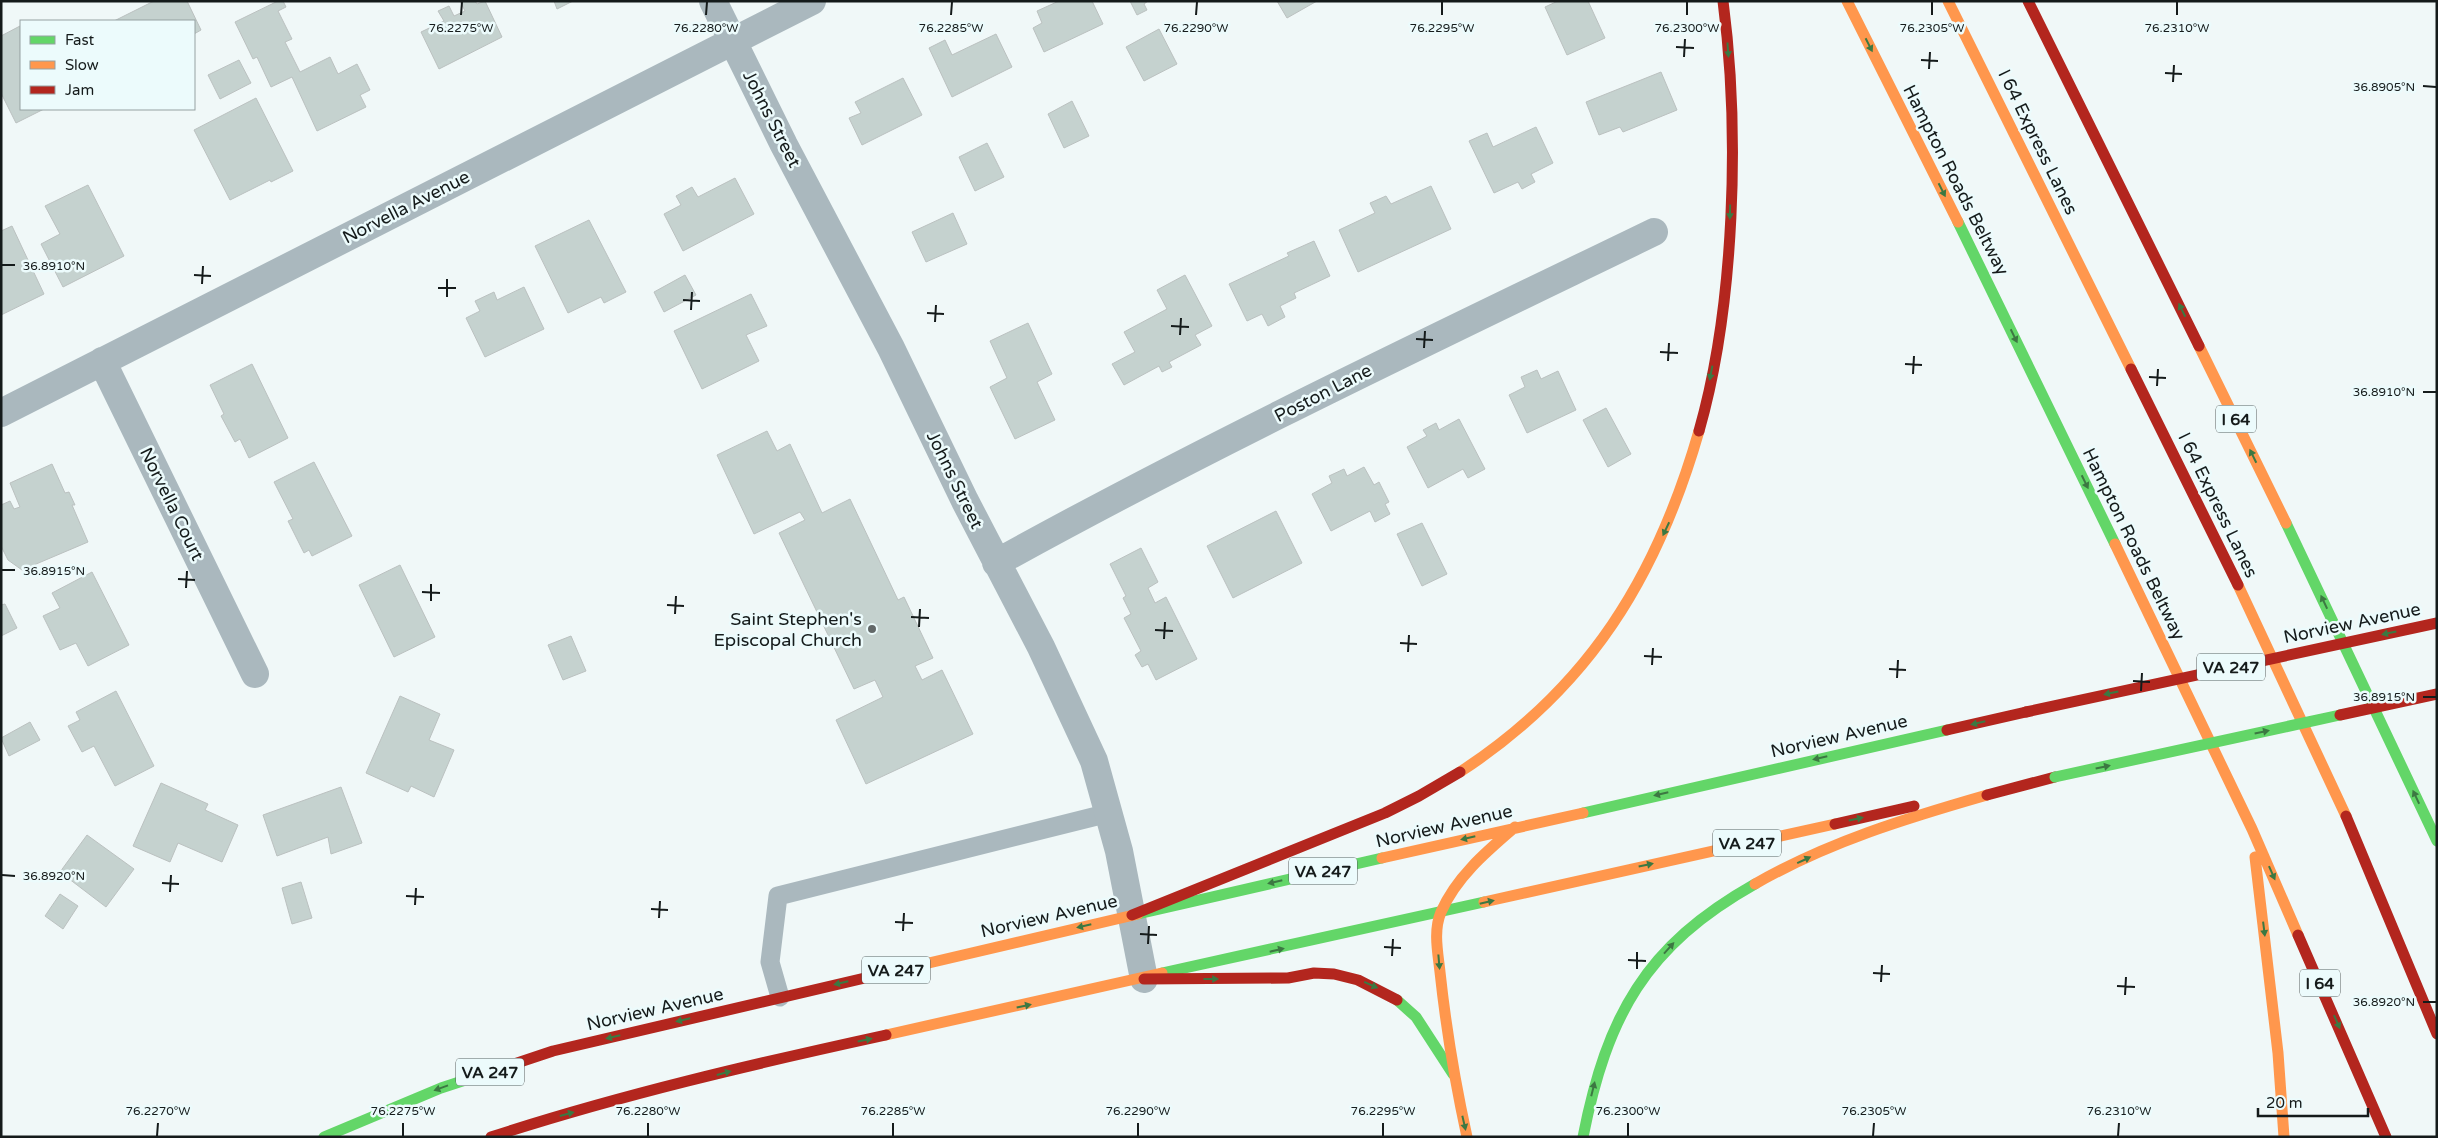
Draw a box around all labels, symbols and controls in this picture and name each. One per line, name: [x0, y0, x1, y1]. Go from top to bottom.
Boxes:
legend: [20, 20, 195, 110]
text: 76.2275°W: [429, 21, 493, 35]
text: 76.2280°W: [673, 21, 739, 35]
text: 76.2285°W: [919, 21, 983, 35]
text: 76.2290°W: [1163, 21, 1229, 35]
text: 76.2295°W: [1410, 21, 1474, 35]
text: 76.2300°W: [1654, 21, 1720, 35]
text: 76.2305°W: [1900, 21, 1964, 35]
text: 76.2310°W: [2144, 21, 2210, 35]
text: Fast: [65, 31, 95, 49]
one-way arrow: [1865, 38, 1873, 52]
one-way arrow: [1724, 42, 1732, 58]
text: Slow: [65, 56, 99, 74]
street label: I 64 Express Lanes: [1993, 66, 2083, 218]
street label: Johns Street: [738, 67, 806, 171]
text: 36.8905°N: [2353, 80, 2415, 94]
text: Jam: [65, 81, 94, 99]
street label: Hampton Roads Beltway: [1898, 81, 2014, 279]
street label: Norvella Avenue: [339, 165, 473, 249]
one-way arrow: [1938, 183, 1946, 197]
one-way arrow: [1726, 204, 1734, 220]
text: 36.8910°N: [23, 259, 85, 273]
one-way arrow: [2178, 303, 2186, 317]
one-way arrow: [2010, 329, 2018, 343]
street label: Poston Lane: [1271, 359, 1375, 427]
one-way arrow: [1707, 366, 1715, 381]
text: 36.8910°N: [2353, 385, 2415, 399]
road number: I 64: [2216, 406, 2256, 432]
street label: Johns Street: [922, 428, 988, 533]
street label: I 64 Express Lanes: [2173, 429, 2263, 581]
street label: Norvella Court: [135, 444, 209, 564]
street label: Hampton Roads Beltway: [2078, 444, 2190, 644]
one-way arrow: [2249, 449, 2257, 463]
one-way arrow: [2081, 475, 2089, 489]
one-way arrow: [1662, 522, 1670, 536]
text: 36.8915°N: [23, 564, 85, 578]
one-way arrow: [2319, 595, 2328, 610]
street label: Norview Avenue: [2281, 598, 2423, 648]
place label: Saint Stephen's Episcopal Church: [714, 608, 862, 651]
marker: Saint Stephen's Episcopal Church: [866, 623, 878, 635]
one-way arrow: [2382, 629, 2397, 637]
road number: VA 247: [2197, 654, 2265, 680]
one-way arrow: [2102, 690, 2118, 698]
text: 36.8915°N: [2353, 690, 2415, 704]
street label: Norview Avenue: [1769, 710, 1909, 762]
one-way arrow: [1971, 719, 1986, 727]
one-way arrow: [2254, 728, 2269, 736]
one-way arrow: [1812, 754, 1827, 762]
one-way arrow: [2095, 762, 2111, 770]
one-way arrow: [1654, 790, 1669, 798]
one-way arrow: [2412, 790, 2420, 804]
street label: Norview Avenue: [1374, 800, 1514, 852]
one-way arrow: [1848, 815, 1863, 823]
road number: VA 247: [1713, 830, 1781, 856]
one-way arrow: [1460, 834, 1475, 842]
one-way arrow: [1797, 855, 1811, 863]
road number: VA 247: [1289, 858, 1357, 884]
one-way arrow: [1638, 861, 1653, 869]
one-way arrow: [2268, 866, 2276, 880]
text: 36.8920°N: [23, 869, 85, 883]
one-way arrow: [1267, 878, 1283, 886]
street label: Norview Avenue: [979, 890, 1119, 942]
one-way arrow: [1480, 898, 1495, 906]
one-way arrow: [1077, 922, 1092, 930]
one-way arrow: [2260, 922, 2268, 938]
one-way arrow: [1663, 942, 1675, 954]
one-way arrow: [1270, 946, 1285, 954]
one-way arrow: [1435, 954, 1443, 970]
road number: VA 247: [862, 956, 930, 984]
road number: I 64: [2300, 970, 2340, 996]
one-way arrow: [1203, 975, 1219, 983]
one-way arrow: [833, 979, 848, 987]
one-way arrow: [1364, 982, 1378, 990]
street label: Norview Avenue: [585, 983, 725, 1035]
text: 36.8920°N: [2353, 995, 2415, 1009]
one-way arrow: [1017, 1001, 1033, 1009]
one-way arrow: [2333, 1015, 2341, 1029]
one-way arrow: [675, 1016, 690, 1024]
one-way arrow: [606, 1033, 621, 1041]
one-way arrow: [858, 1036, 873, 1044]
road number: VA 247: [456, 1058, 524, 1086]
one-way arrow: [717, 1068, 732, 1076]
one-way arrow: [1589, 1081, 1597, 1096]
one-way arrow: [433, 1084, 448, 1092]
scale bar: [2258, 1086, 2368, 1118]
text: 20 m: [2266, 1094, 2303, 1112]
text: 76.2270°W: [125, 1104, 191, 1118]
text: 76.2275°W: [371, 1104, 435, 1118]
text: 76.2280°W: [615, 1104, 681, 1118]
text: 76.2285°W: [861, 1104, 925, 1118]
text: 76.2290°W: [1105, 1104, 1171, 1118]
text: 76.2295°W: [1351, 1104, 1415, 1118]
text: 76.2300°W: [1595, 1104, 1661, 1118]
text: 76.2305°W: [1842, 1104, 1906, 1118]
text: 76.2310°W: [2086, 1104, 2152, 1118]
one-way arrow: [559, 1110, 575, 1118]
one-way arrow: [1460, 1115, 1468, 1130]

